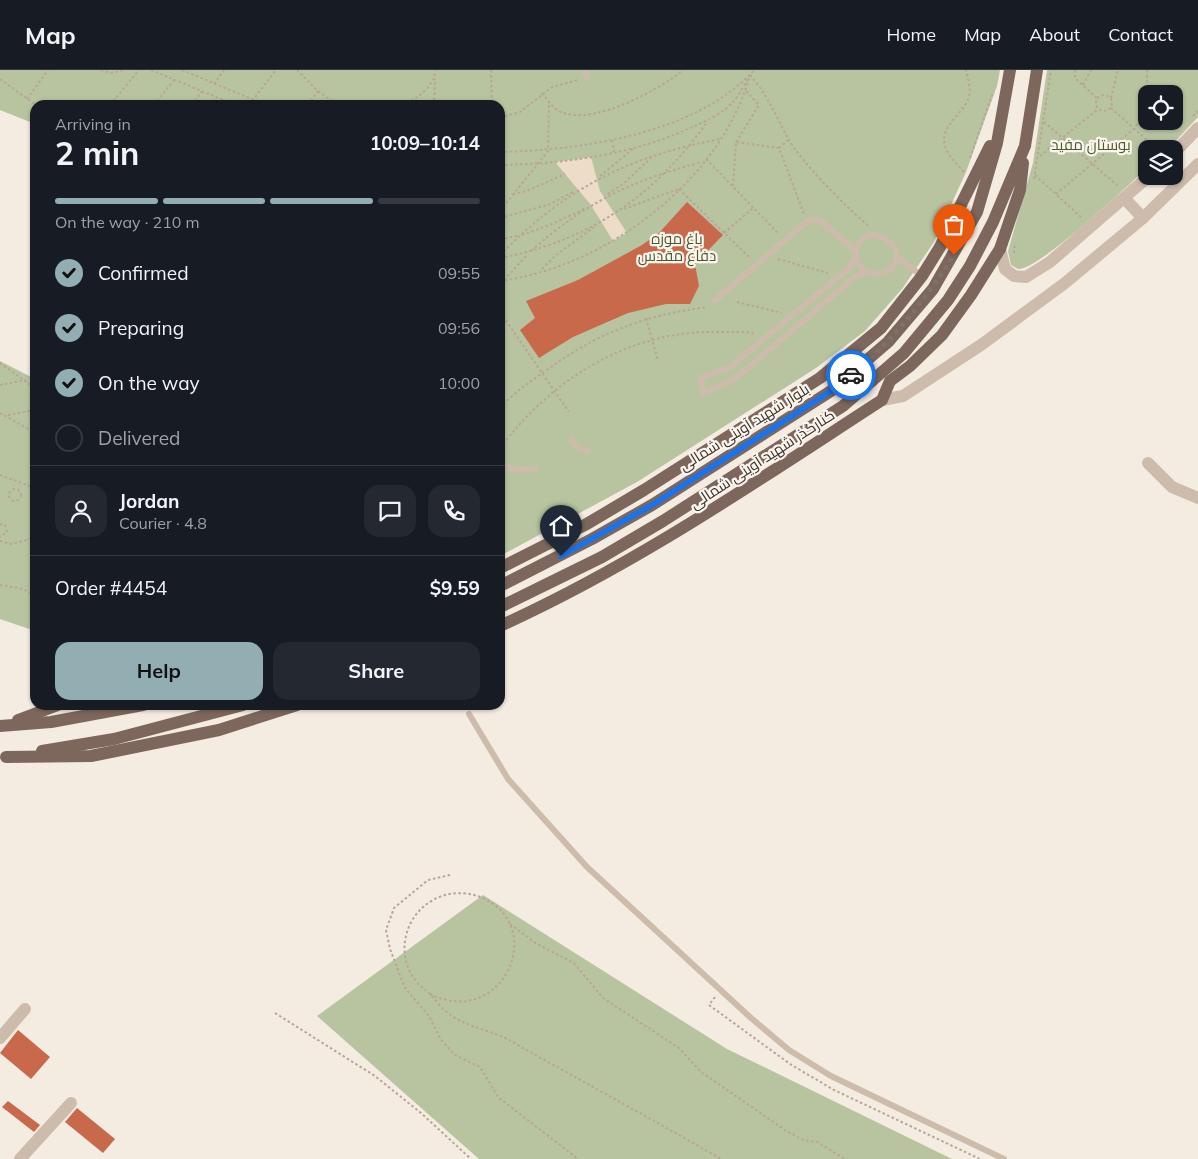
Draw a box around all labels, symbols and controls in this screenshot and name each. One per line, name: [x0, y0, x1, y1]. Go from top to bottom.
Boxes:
text: Map: [25, 20, 76, 50]
text: Home: [886, 23, 936, 46]
text: Map: [964, 23, 1001, 46]
text: About: [1029, 23, 1080, 46]
text: Contact: [1108, 23, 1173, 46]
map controls: [1138, 85, 1183, 185]
button: locate: [1138, 85, 1183, 130]
text: Arriving in: [55, 114, 131, 134]
text: 10:09–10:14: [370, 131, 480, 155]
text: 2 min: [55, 133, 139, 173]
park label: بوستان مفید: [1051, 135, 1131, 155]
button: layers: [1138, 140, 1183, 185]
pin: [933, 204, 975, 255]
icon: bag: [940, 211, 968, 239]
text: On the way · 210 m: [55, 212, 200, 232]
park label: باغ موزه دفاع مقدس: [638, 229, 716, 267]
icon: check: [55, 259, 83, 287]
text: Confirmed: [98, 261, 189, 285]
text: 09:55: [438, 263, 480, 283]
icon: check: [55, 314, 83, 342]
text: Preparing: [98, 316, 184, 340]
text: 09:56: [438, 318, 480, 338]
courier: [826, 350, 876, 400]
icon: car: [837, 361, 865, 389]
icon: check: [55, 369, 83, 397]
text: On the way: [98, 371, 200, 395]
text: 10:00: [438, 373, 480, 393]
street label: بلوار شهید آوینی شمالی: [675, 379, 813, 476]
street label: کنارگذر شهید آوینی شمالی: [686, 405, 839, 514]
text: Delivered: [98, 426, 180, 450]
button: person: [55, 485, 107, 537]
button: chat: [364, 485, 416, 537]
button: phone: [428, 485, 480, 537]
text: Jordan: [119, 489, 179, 513]
pin: [540, 505, 582, 556]
icon: home: [547, 512, 575, 540]
text: Courier · 4.8: [119, 513, 207, 533]
text: Order #4454: [55, 576, 167, 600]
text: $9.59: [430, 576, 480, 600]
button: Help: [55, 642, 263, 700]
button: Share: [273, 642, 480, 700]

